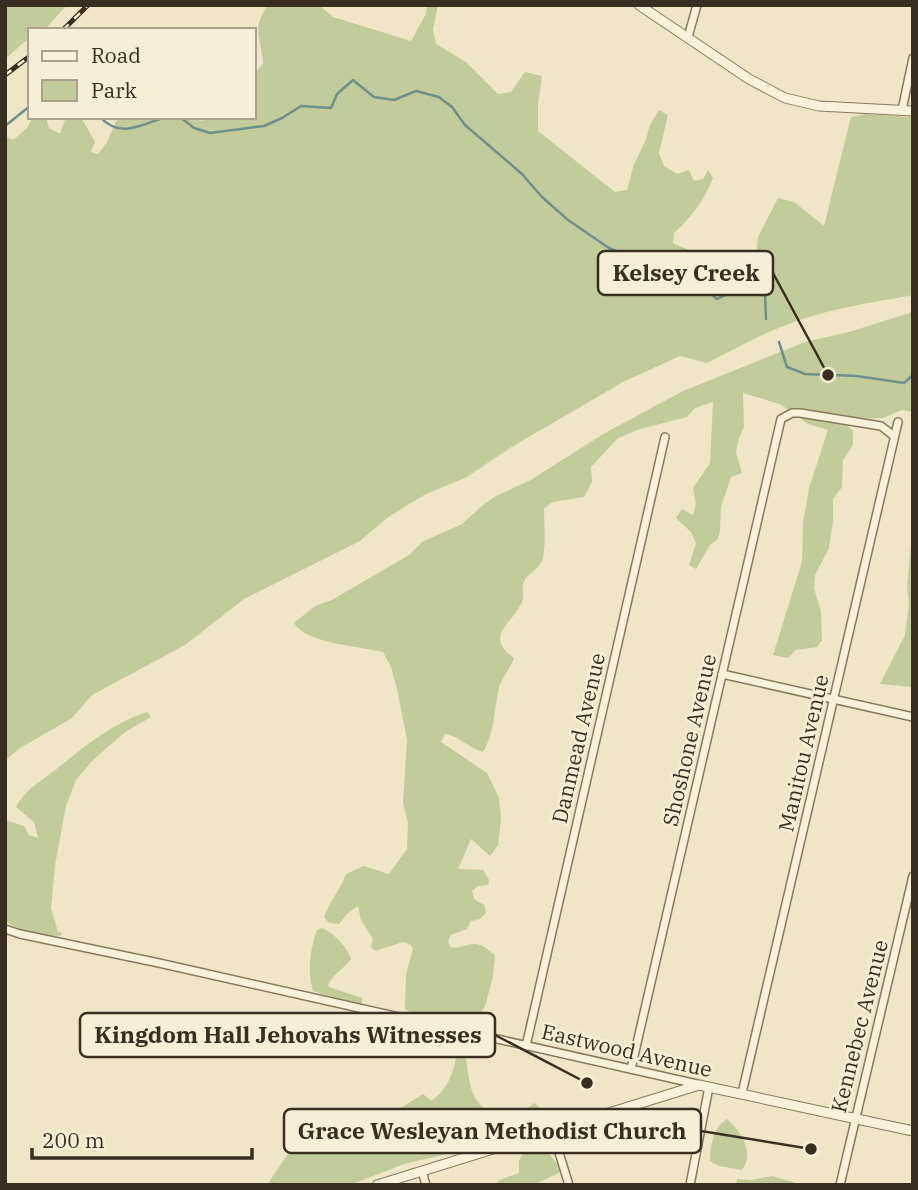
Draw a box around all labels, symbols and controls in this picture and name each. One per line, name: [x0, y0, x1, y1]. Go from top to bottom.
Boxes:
legend: [28, 28, 256, 119]
text: Road: [91, 41, 141, 69]
text: Park: [91, 76, 138, 104]
callout: Kelsey Creek: [598, 251, 773, 295]
text: Kelsey Creek: [613, 257, 760, 287]
street label: Danmead Avenue: [545, 650, 611, 826]
street label: Shoshone Avenue: [656, 651, 722, 829]
street label: Manitou Avenue: [771, 672, 835, 834]
street label: Kennebec Avenue: [824, 937, 894, 1115]
callout: Kingdom Hall Jehovahs Witnesses: [80, 1013, 495, 1057]
street label: Eastwood Avenue: [539, 1017, 715, 1083]
text: Kingdom Hall Jehovahs Witnesses: [94, 1019, 482, 1049]
callout: Grace Wesleyan Methodist Church: [284, 1109, 701, 1153]
text: Grace Wesleyan Methodist Church: [297, 1115, 687, 1145]
scale bar: [32, 1116, 252, 1160]
text: 200 m: [42, 1126, 105, 1154]

